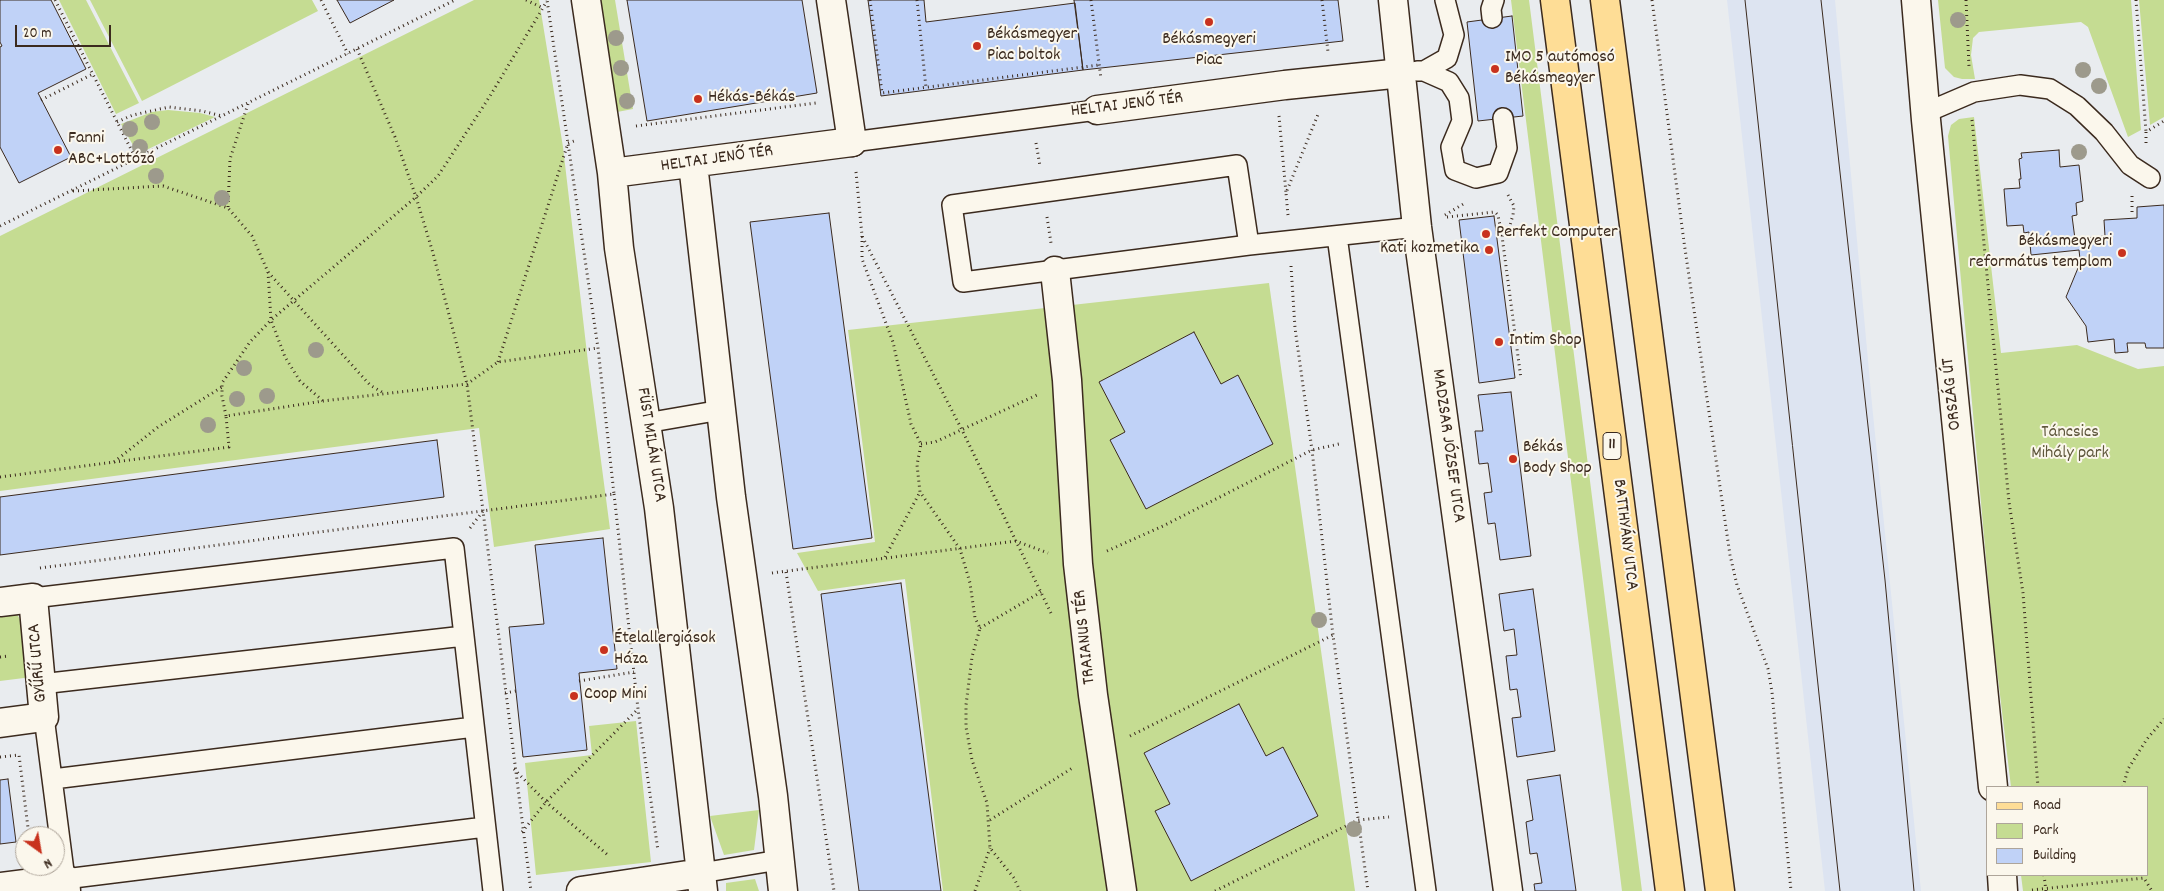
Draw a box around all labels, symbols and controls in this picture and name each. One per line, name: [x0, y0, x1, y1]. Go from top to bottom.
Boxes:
scale bar: [18, 15, 114, 47]
marker: Békásmegyeri Piac: [1203, 16, 1215, 28]
text: 20 m: [23, 23, 51, 45]
place label: Békásmegyer Piac boltok: [987, 25, 1077, 68]
place label: Békásmegyeri Piac: [1162, 30, 1256, 72]
marker: Békásmegyer Piac boltok: [971, 40, 983, 52]
place label: IMO 5 autómosó Békásmegyer: [1505, 48, 1615, 90]
marker: IMO 5 autómosó Békásmegyer: [1489, 63, 1501, 75]
place label: Hékás-Békás: [708, 88, 795, 110]
street label: HELTAI JENŐ TÉR: [1070, 88, 1184, 124]
marker: Hékás-Békás: [692, 93, 704, 105]
place label: Fanni ABC+Lottózó: [68, 129, 155, 172]
street label: HELTAI JENŐ TÉR: [659, 141, 775, 179]
marker: Fanni ABC+Lottózó: [52, 144, 64, 156]
place label: Perfekt Computer: [1496, 223, 1618, 245]
marker: Perfekt Computer: [1480, 228, 1492, 240]
place label: Békásmegyeri református templom: [1969, 232, 2112, 274]
place label: Kati kozmetika: [1380, 239, 1479, 261]
marker: Kati kozmetika: [1483, 244, 1495, 256]
marker: Békásmegyeri református templom: [2116, 247, 2128, 259]
place label: Intim Shop: [1509, 331, 1582, 353]
marker: Intim Shop: [1493, 336, 1505, 348]
street label: ORSZÁG ÚT: [1938, 357, 1968, 431]
street label: MADZSAR JÓZSEF UTCA: [1425, 368, 1469, 524]
street label: FÜST MILÁN UTCA: [630, 386, 670, 504]
park label: Táncsics Mihály park: [2031, 423, 2109, 466]
road number: 11: [1603, 432, 1621, 460]
place label: Békás Body Shop: [1523, 438, 1592, 480]
marker: Békás Body Shop: [1507, 453, 1519, 465]
street label: BATTHYÁNY UTCA: [1606, 478, 1642, 592]
street label: TRAIANUS TÉR: [1070, 589, 1102, 685]
street label: GYŰRŰ UTCA: [25, 622, 53, 704]
place label: Ételallergiások Háza: [614, 629, 716, 672]
marker: Ételallergiások Háza: [598, 644, 610, 656]
place label: Coop Mini: [584, 685, 647, 707]
marker: Coop Mini: [568, 690, 580, 702]
legend: [1986, 786, 2149, 876]
text: Road: [2033, 795, 2061, 817]
text: Park: [2033, 820, 2059, 842]
north arrow: [15, 826, 65, 876]
text: Building: [2033, 845, 2076, 867]
text: N: [39, 853, 56, 873]

